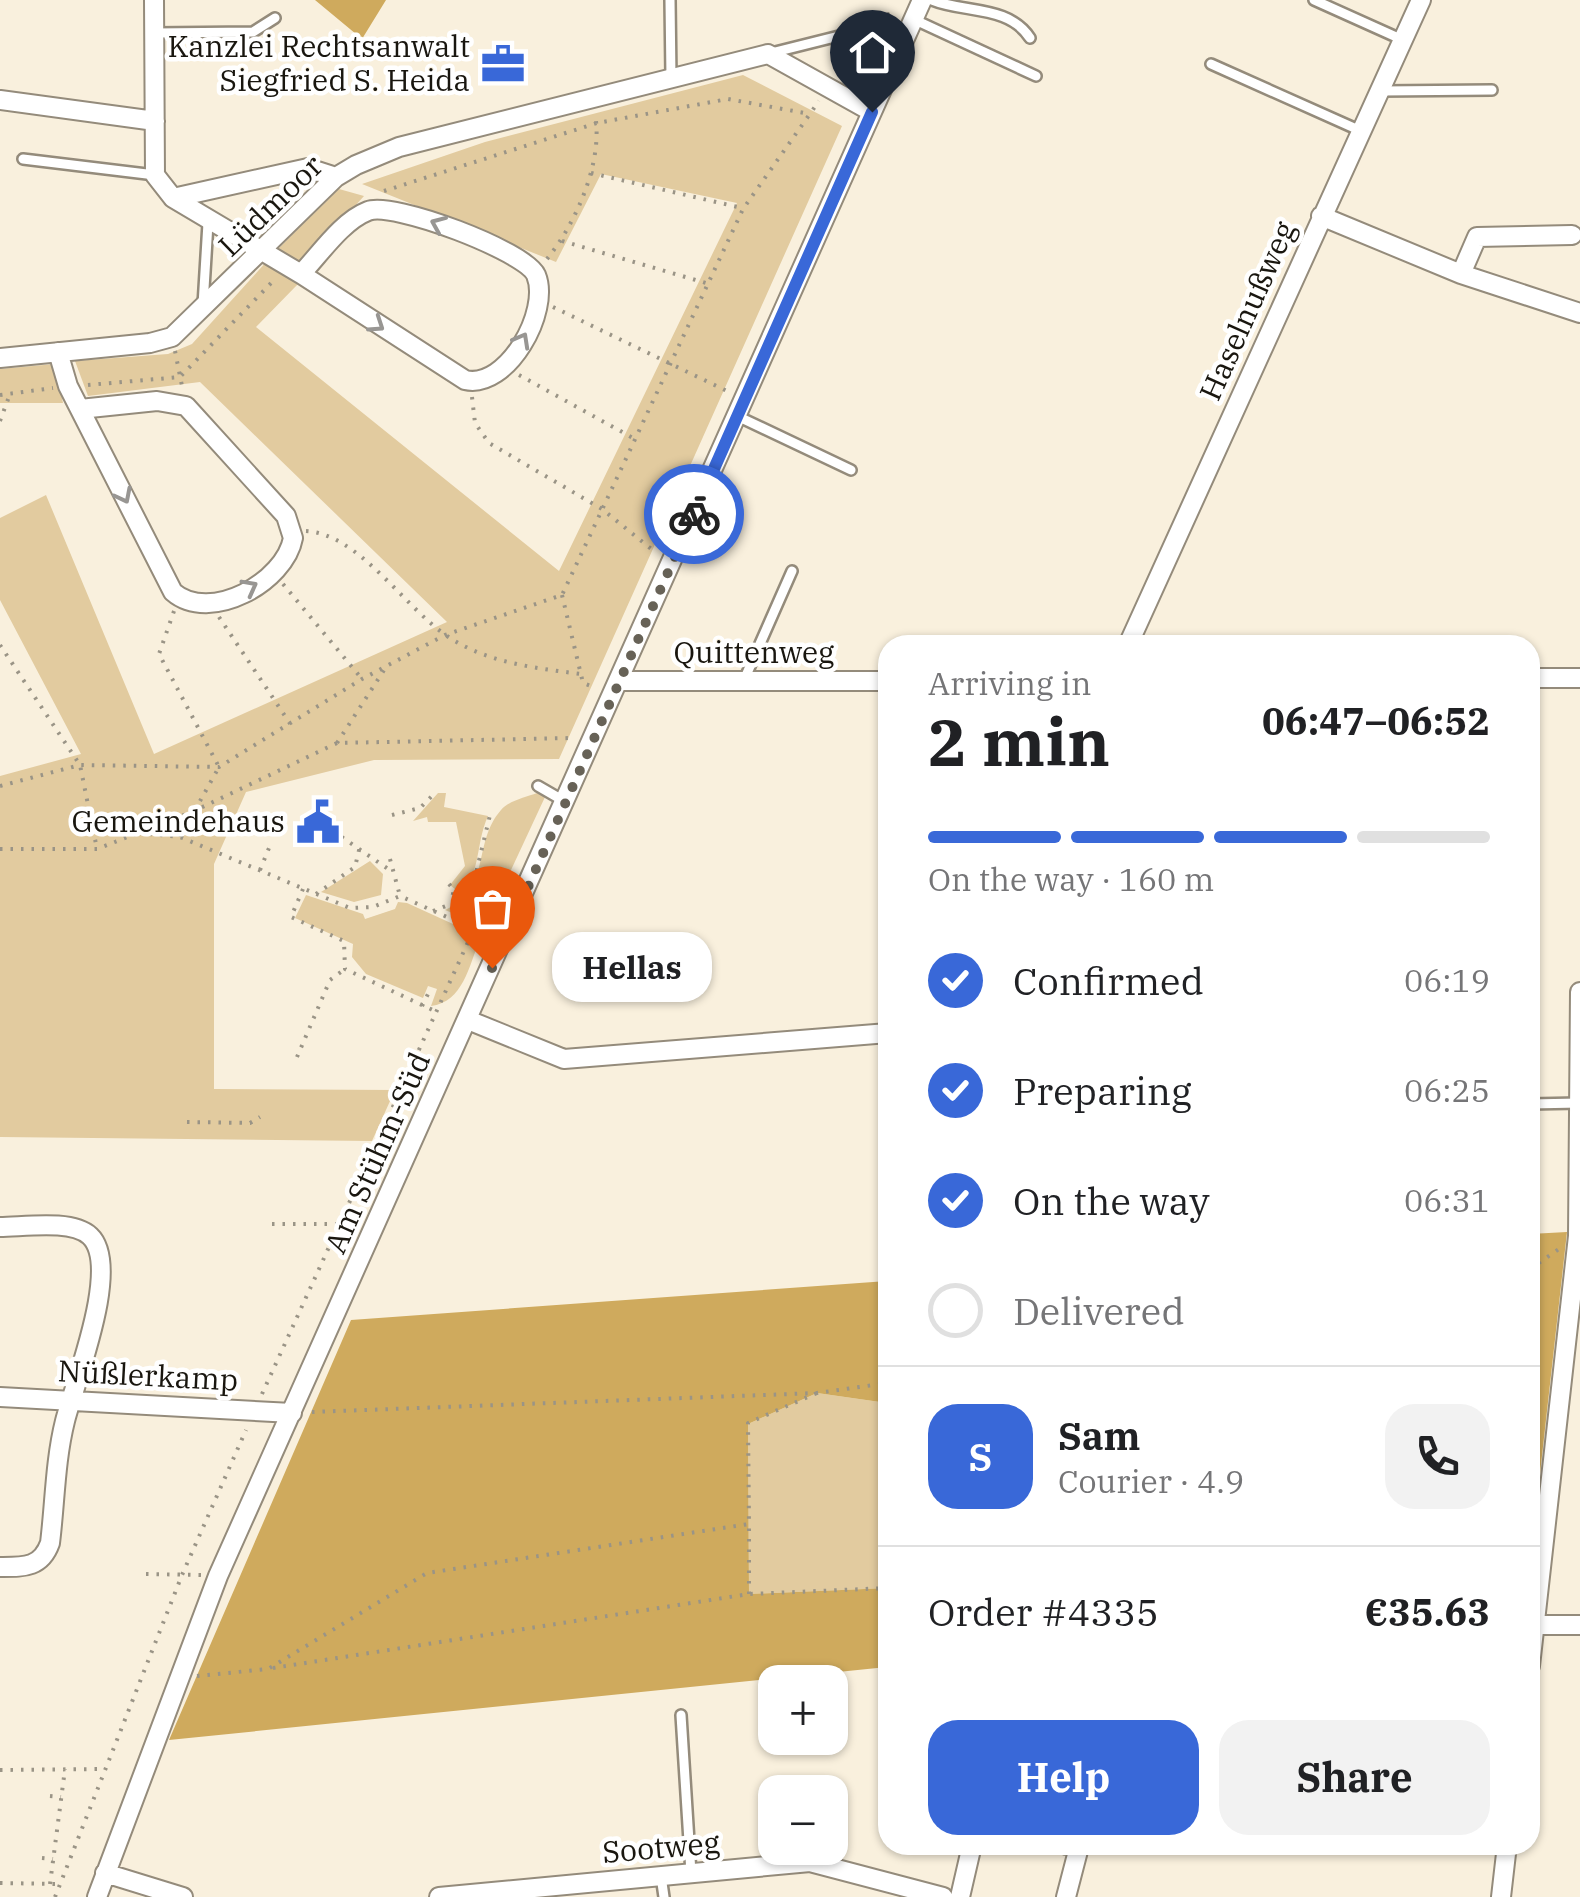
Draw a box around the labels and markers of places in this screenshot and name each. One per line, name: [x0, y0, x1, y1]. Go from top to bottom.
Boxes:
pin: [830, 10, 915, 113]
place label: Kanzlei Rechtsanwalt Siegfried S. Heida: [167, 26, 470, 99]
office icon: Kanzlei Rechtsanwalt Siegfried S. Heida: [479, 40, 527, 88]
public building icon: Gemeindehaus: [294, 798, 342, 846]
place label: Gemeindehaus: [72, 801, 285, 840]
pin: [450, 866, 535, 969]
callout: Hellas: [552, 933, 712, 1003]

